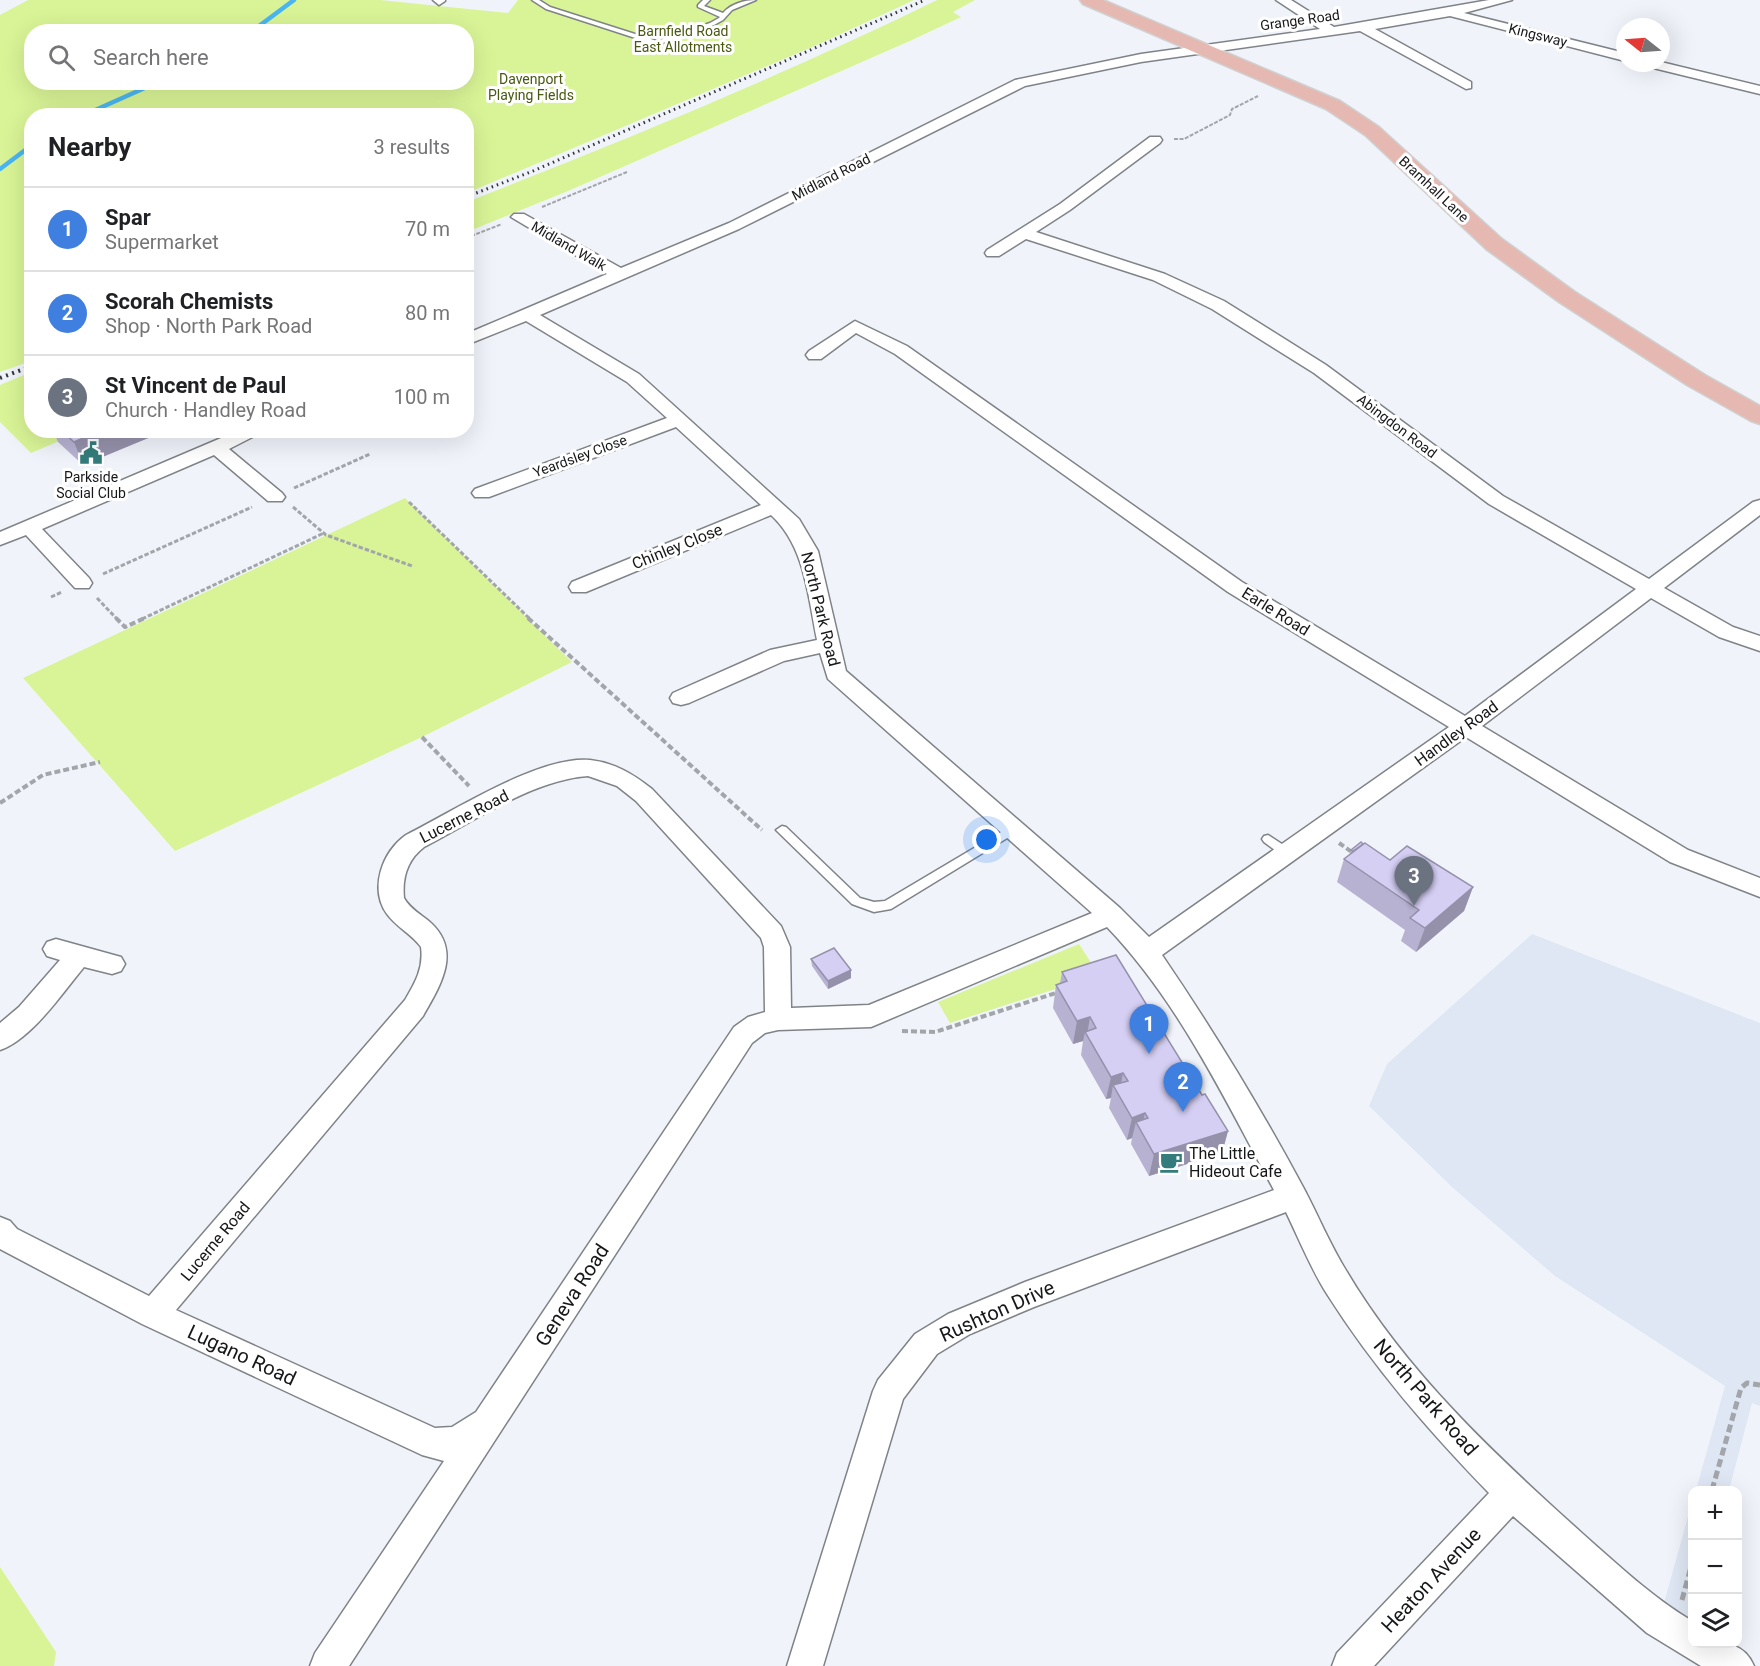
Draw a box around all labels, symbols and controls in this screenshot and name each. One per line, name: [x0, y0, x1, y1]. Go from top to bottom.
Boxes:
street label: Grange Road: [1259, 6, 1341, 34]
north arrow: [1616, 18, 1670, 72]
street label: Kingsway: [1507, 20, 1569, 50]
park label: Barnfield Road East Allotments: [634, 23, 732, 55]
search box: [24, 24, 474, 90]
icon: search: [45, 41, 78, 74]
text: Search here: [93, 45, 209, 70]
park label: Davenport Playing Fields: [488, 71, 574, 103]
text: Nearby: [48, 132, 131, 162]
text: 3 results: [374, 135, 450, 159]
street label: Midland Road: [789, 150, 873, 204]
street label: Bramhall Lane: [1396, 153, 1472, 225]
text: Spar: [105, 205, 151, 230]
text: 1: [62, 217, 73, 241]
text: 70 m: [405, 217, 450, 241]
street label: Midland Walk: [529, 218, 610, 274]
text: Supermarket: [105, 230, 219, 254]
text: Scorah Chemists: [105, 289, 273, 314]
text: 2: [62, 301, 73, 325]
text: 80 m: [405, 301, 450, 325]
text: Shop · North Park Road: [105, 314, 312, 338]
text: St Vincent de Paul: [105, 373, 286, 398]
text: 3: [62, 385, 73, 409]
text: 100 m: [394, 385, 450, 409]
street label: Abingdon Road: [1354, 391, 1440, 461]
text: Church · Handley Road: [105, 398, 306, 422]
street label: Yeardsley Close: [531, 432, 629, 480]
public building icon: Parkside Social Club: [78, 440, 104, 466]
place label: Parkside Social Club: [56, 469, 126, 501]
street label: Chinley Close: [629, 520, 725, 573]
street label: North Park Road: [797, 550, 844, 668]
street label: Earle Road: [1238, 583, 1313, 640]
street label: Handley Road: [1411, 697, 1502, 770]
street label: Lucerne Road: [417, 786, 512, 847]
your location: [972, 825, 1001, 854]
pin: 3: [1394, 856, 1434, 906]
pin: 1: [1130, 1004, 1168, 1054]
pin: 2: [1164, 1062, 1202, 1112]
place label: The Little Hideout Cafe: [1189, 1144, 1282, 1181]
cafe icon: The Little Hideout Cafe: [1158, 1149, 1184, 1175]
street label: Lucerne Road: [177, 1198, 254, 1285]
street label: Geneva Road: [530, 1239, 614, 1351]
street label: Rushton Drive: [936, 1275, 1058, 1347]
street label: Lugano Road: [184, 1319, 300, 1391]
street label: North Park Road: [1369, 1334, 1483, 1460]
map controls: [1688, 1486, 1742, 1648]
button: +: [1688, 1486, 1742, 1540]
street label: Heaton Avenue: [1376, 1522, 1486, 1638]
button: −: [1688, 1540, 1742, 1594]
button: layers: [1688, 1594, 1742, 1648]

